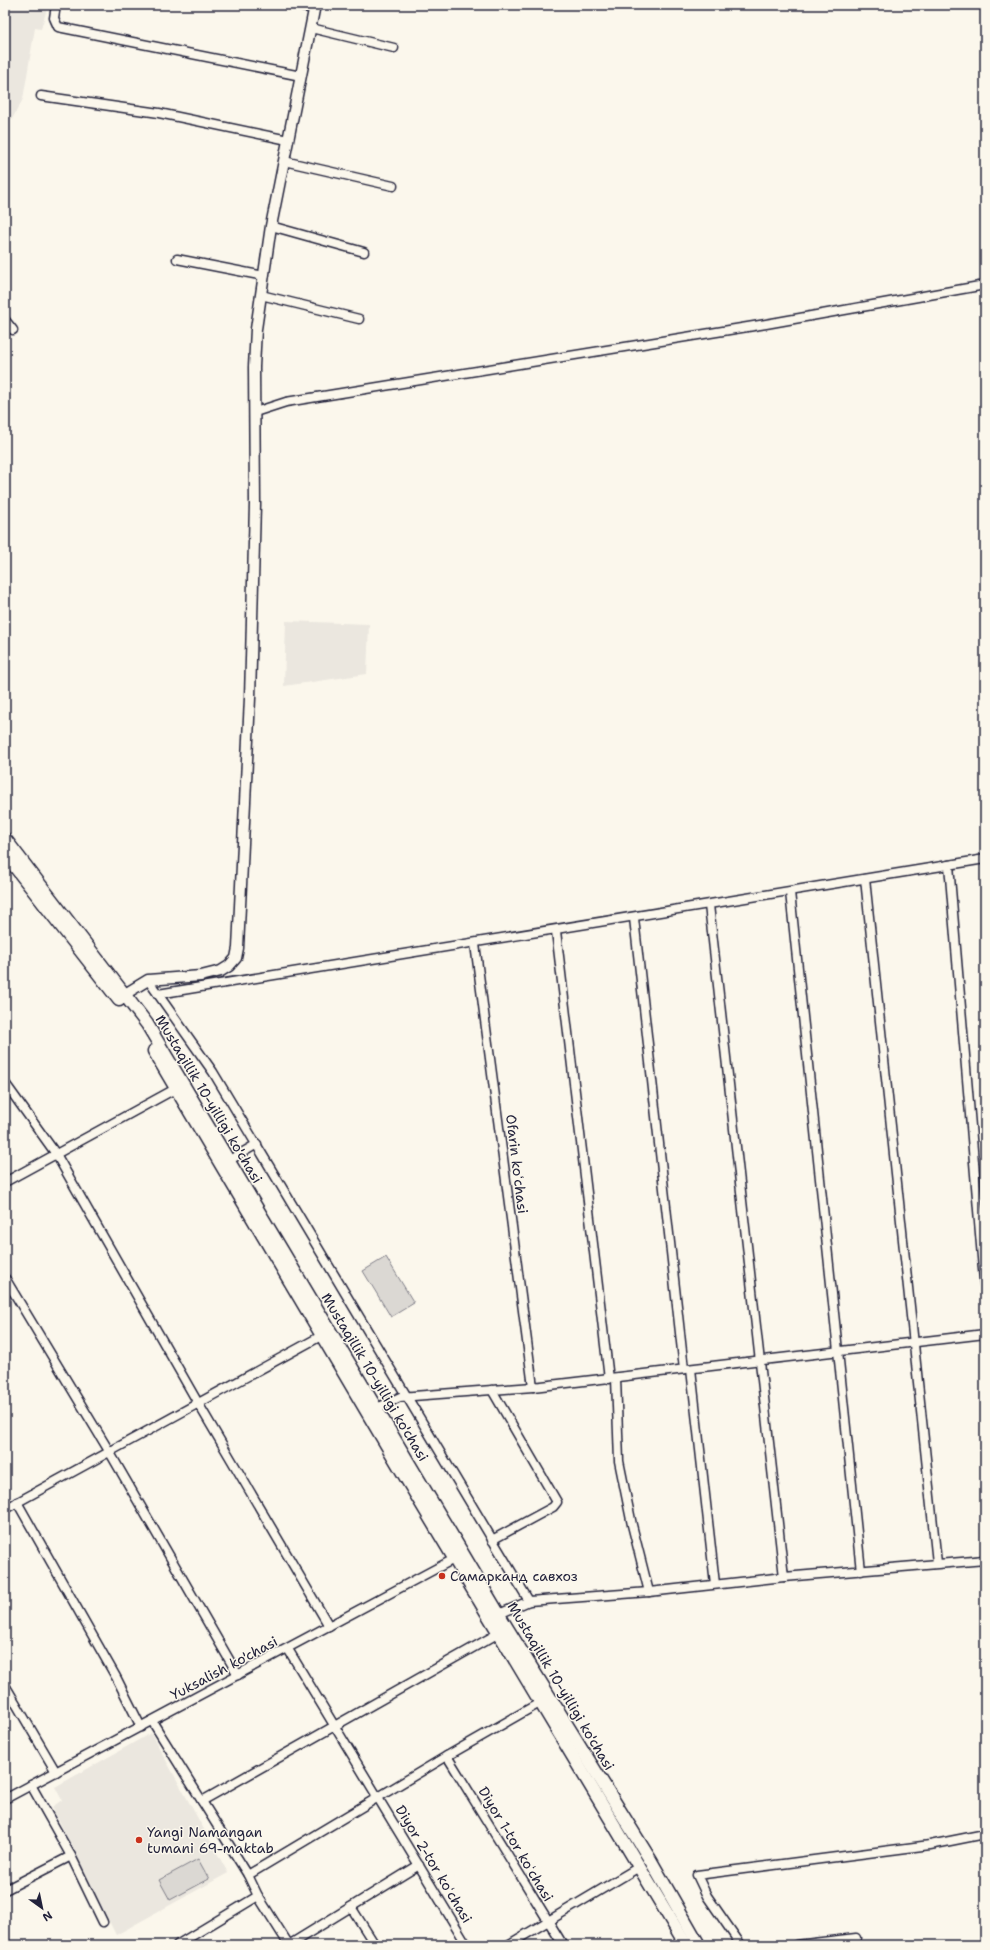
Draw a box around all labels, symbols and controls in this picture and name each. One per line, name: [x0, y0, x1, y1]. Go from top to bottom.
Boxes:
street label: Mustaqillik 10-yilligi ko'chasi: [151, 1011, 267, 1187]
street label: Ofarin koʻchasi: [502, 1113, 532, 1215]
street label: Mustaqillik 10-yilligi ko'chasi: [317, 1289, 433, 1465]
place label: Самарканд савхоз: [450, 1567, 578, 1585]
marker: Самарканд савхоз: [437, 1571, 447, 1581]
street label: Mustaqillik 10-yilligi ko'chasi: [503, 1598, 619, 1774]
street label: Yuksalish ko'chasi: [167, 1632, 281, 1704]
street label: Diyor 1-tor koʻchasi: [475, 1783, 557, 1905]
street label: Diyor 2-tor koʻchasi: [392, 1802, 476, 1926]
place label: Yangi Namangan tumani 69-maktab: [147, 1823, 274, 1857]
marker: Yangi Namangan tumani 69-maktab: [134, 1835, 144, 1845]
north arrow: [22, 1888, 62, 1928]
text: N: [39, 1907, 55, 1925]

